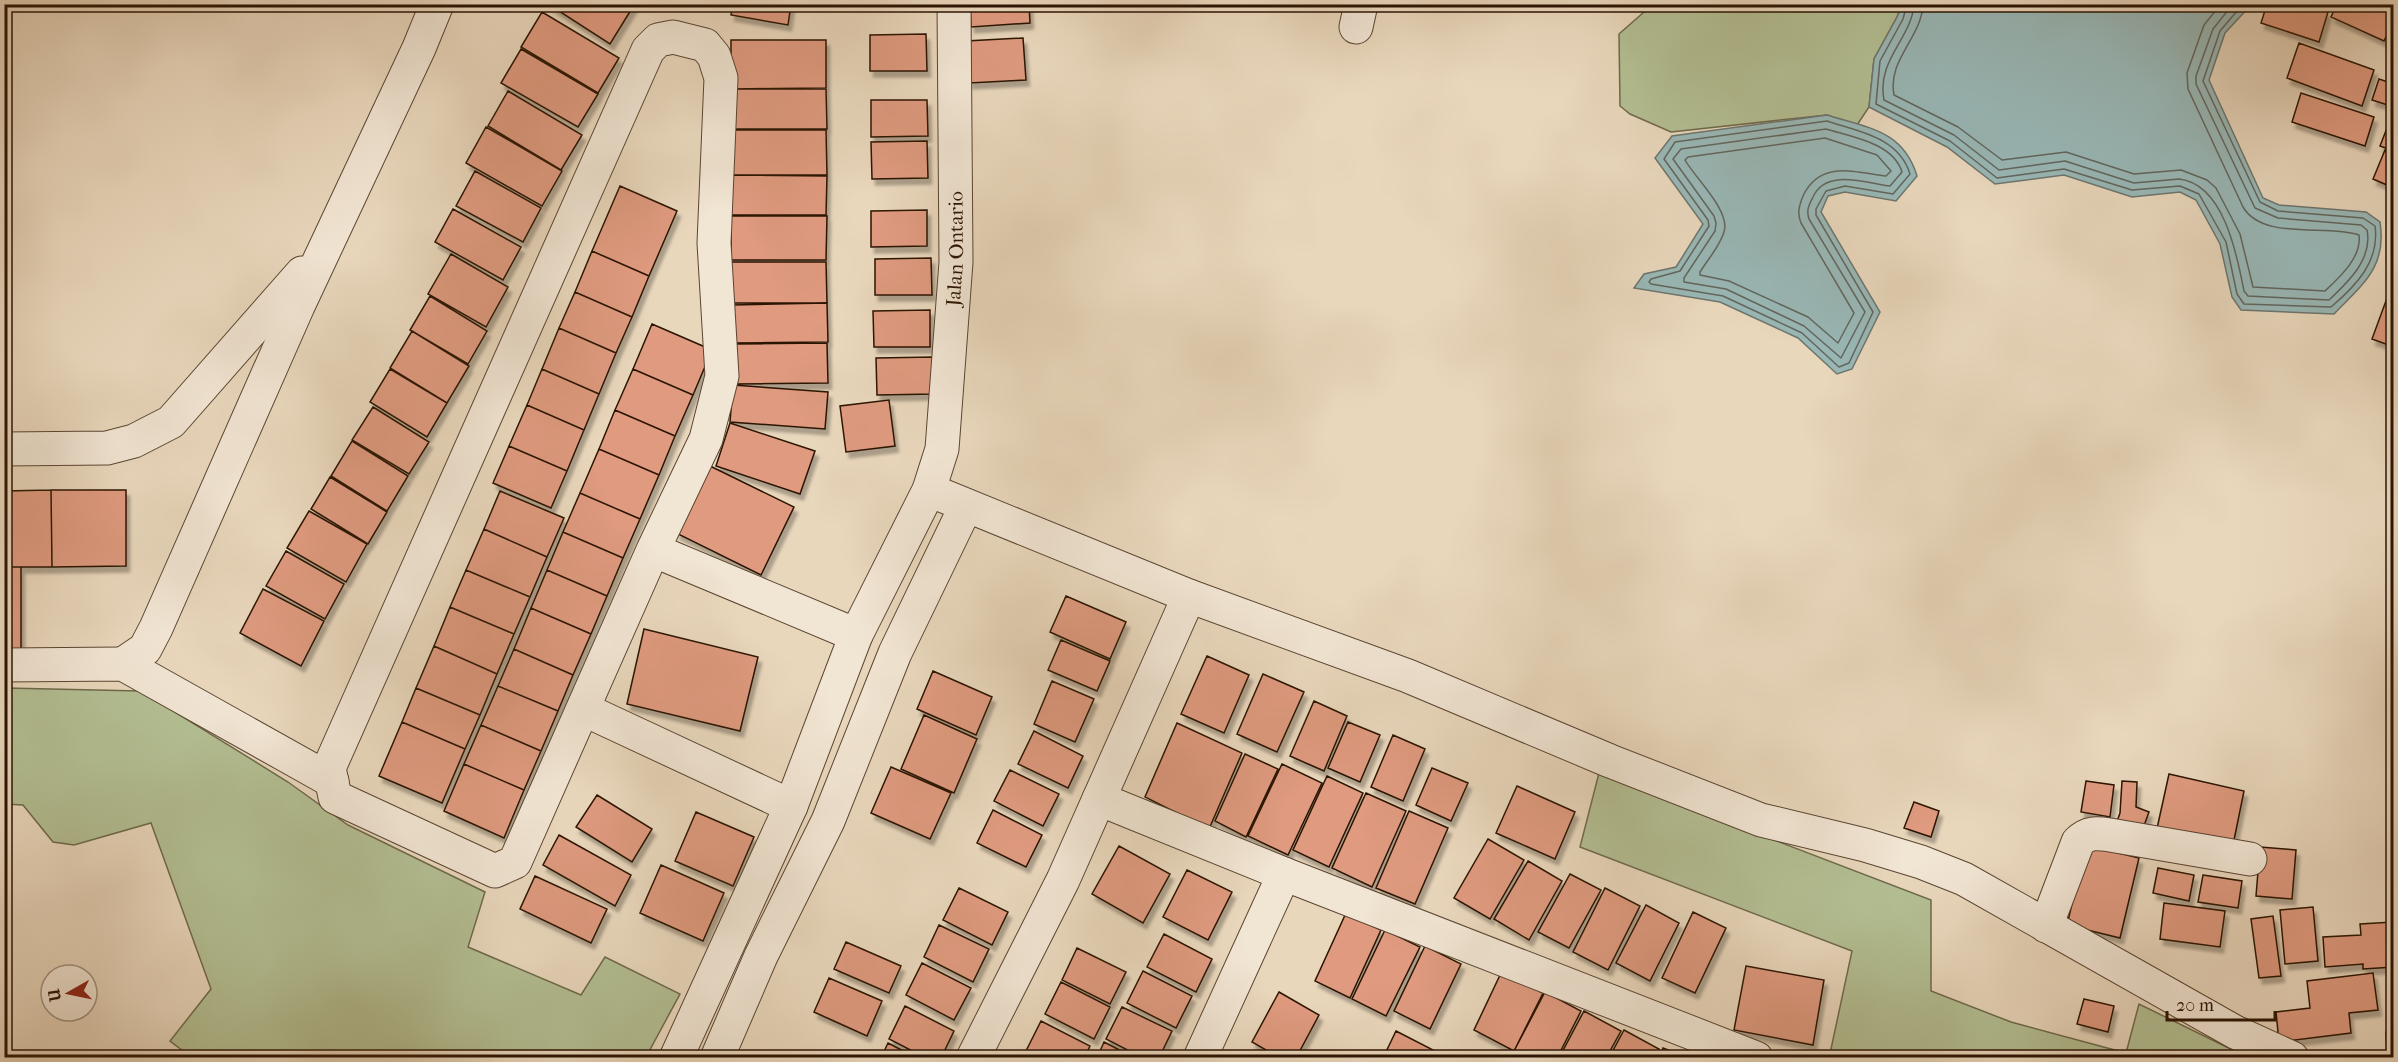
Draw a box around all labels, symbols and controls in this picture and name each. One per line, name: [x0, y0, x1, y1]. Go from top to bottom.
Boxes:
street label: Jalan Ontario: [942, 191, 968, 309]
north arrow: [39, 963, 99, 1023]
scale bar: [2167, 984, 2275, 1022]
text: U: [44, 987, 65, 1004]
text: 20 m: [2176, 995, 2214, 1016]

